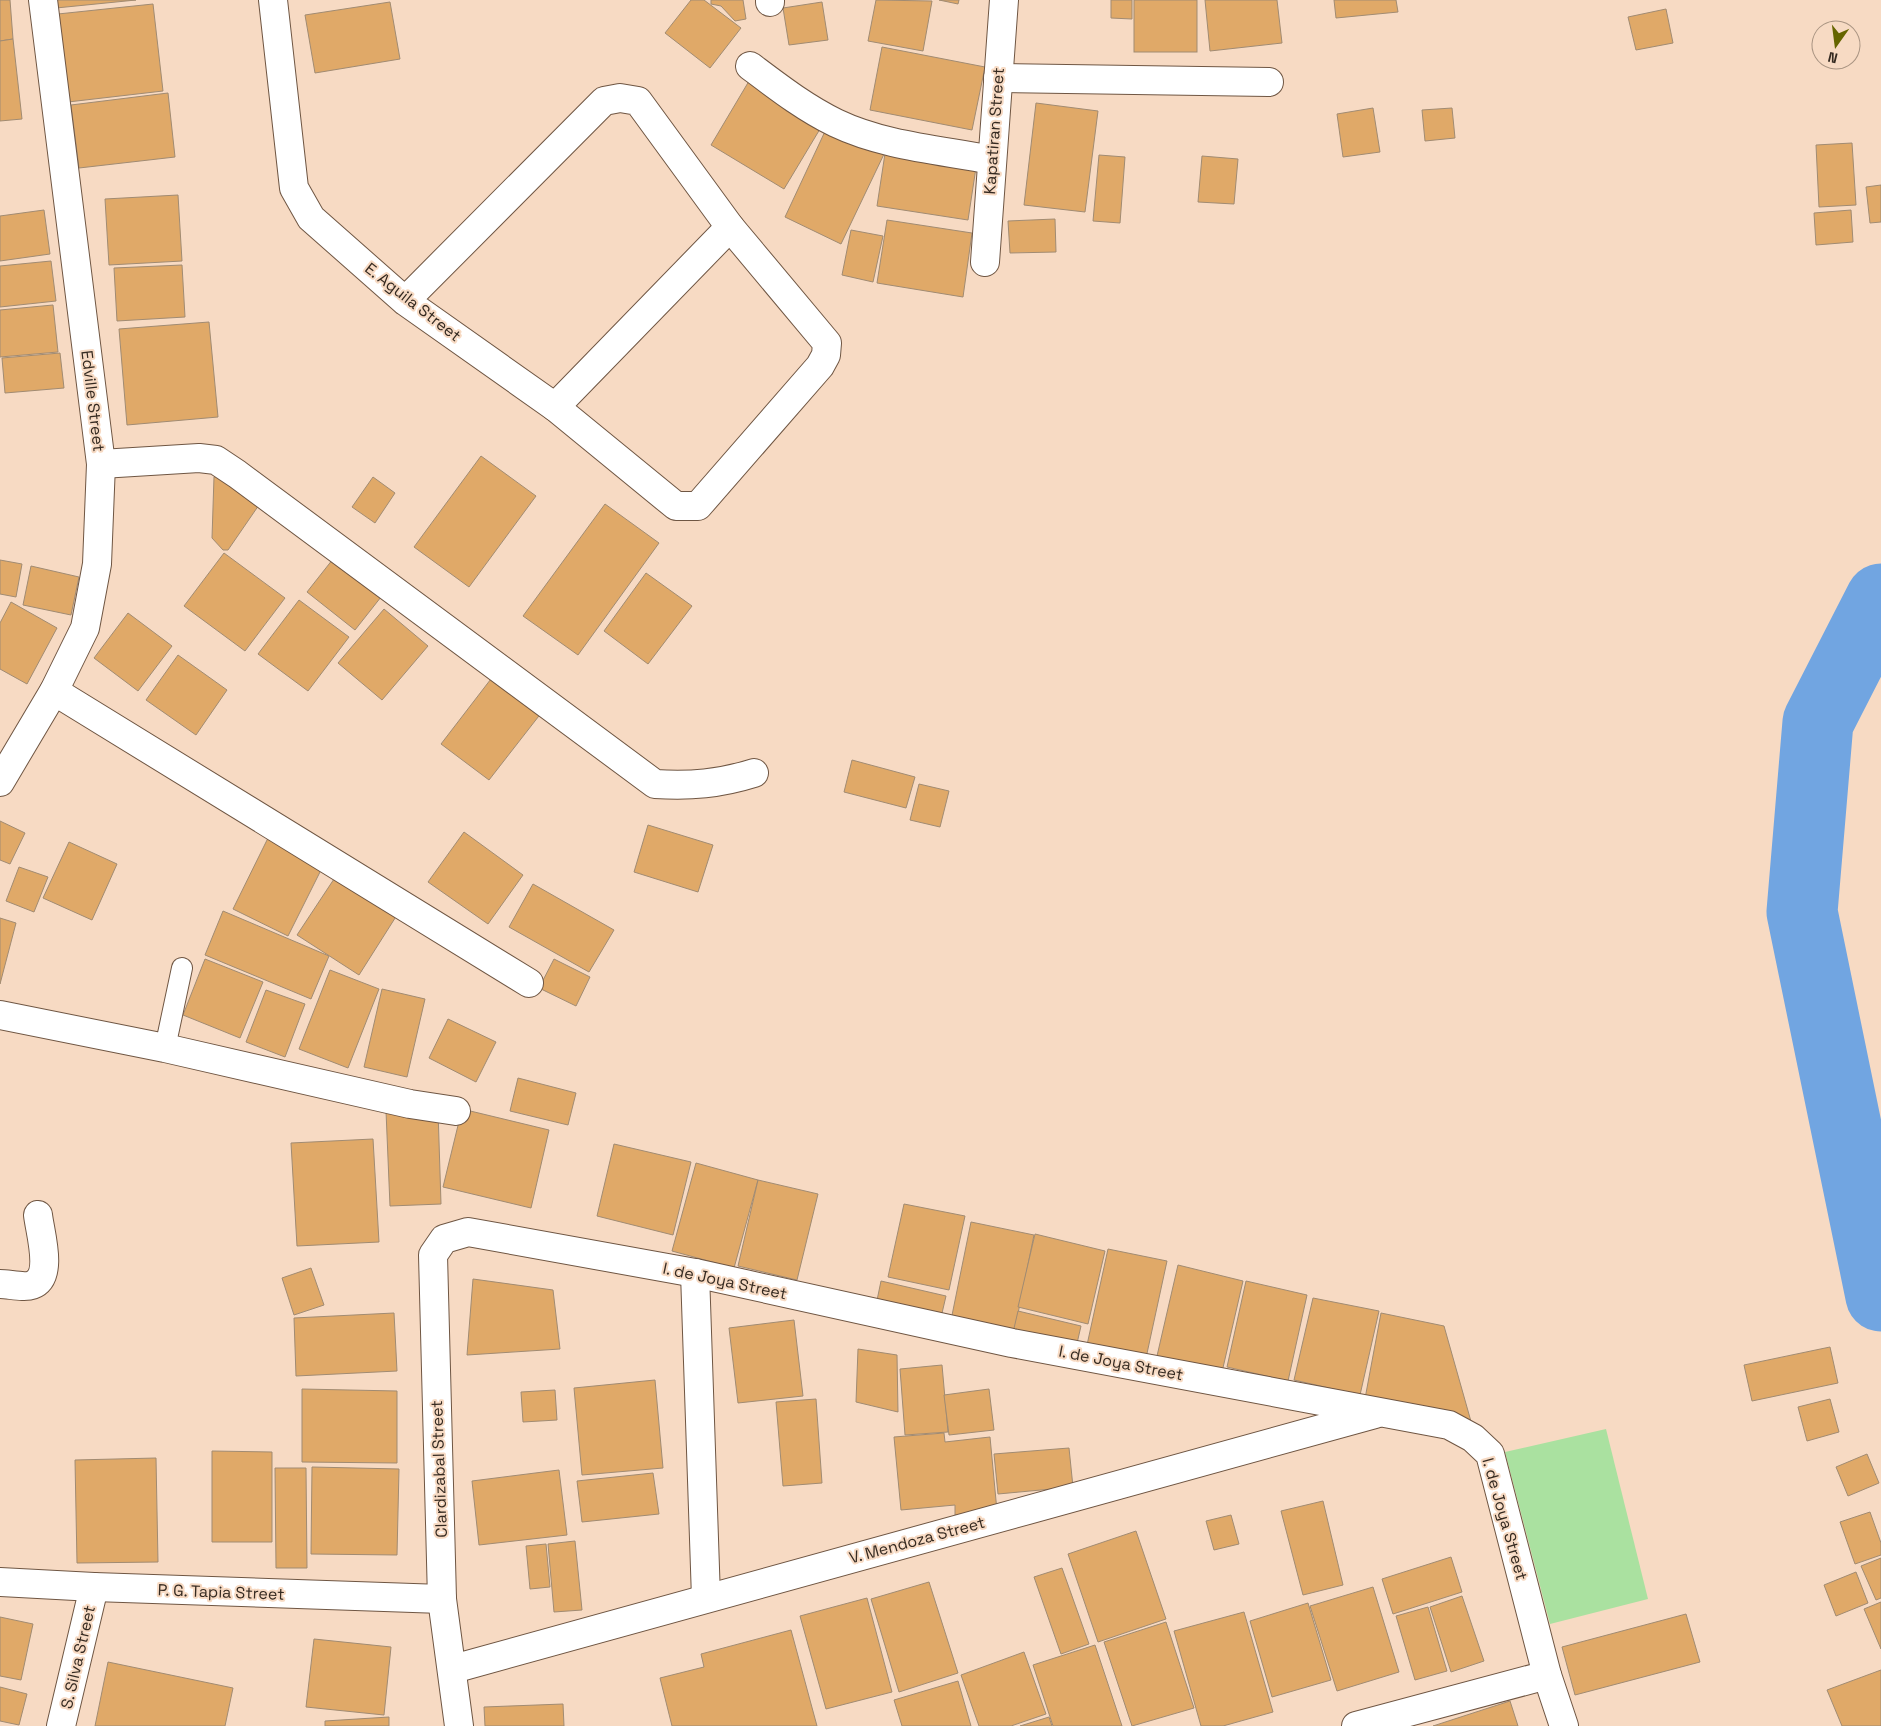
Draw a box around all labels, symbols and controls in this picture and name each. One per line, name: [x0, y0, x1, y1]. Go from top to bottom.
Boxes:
north arrow: [1811, 20, 1861, 70]
text: N: [1826, 48, 1840, 67]
street label: Kapatiran Street: [979, 67, 1009, 195]
street label: E. Aguila Street: [361, 258, 465, 346]
street label: Edville Street: [76, 349, 110, 453]
street label: I. de Joya Street: [661, 1258, 789, 1304]
street label: I. de Joya Street: [1057, 1341, 1185, 1385]
street label: Clardizabal Street: [426, 1400, 452, 1538]
street label: I. de Joya Street: [1477, 1455, 1533, 1583]
street label: V. Mendoza Street: [847, 1512, 987, 1568]
street label: P. G. Tapia Street: [157, 1579, 285, 1605]
street label: S. Silva Street: [56, 1603, 100, 1711]

